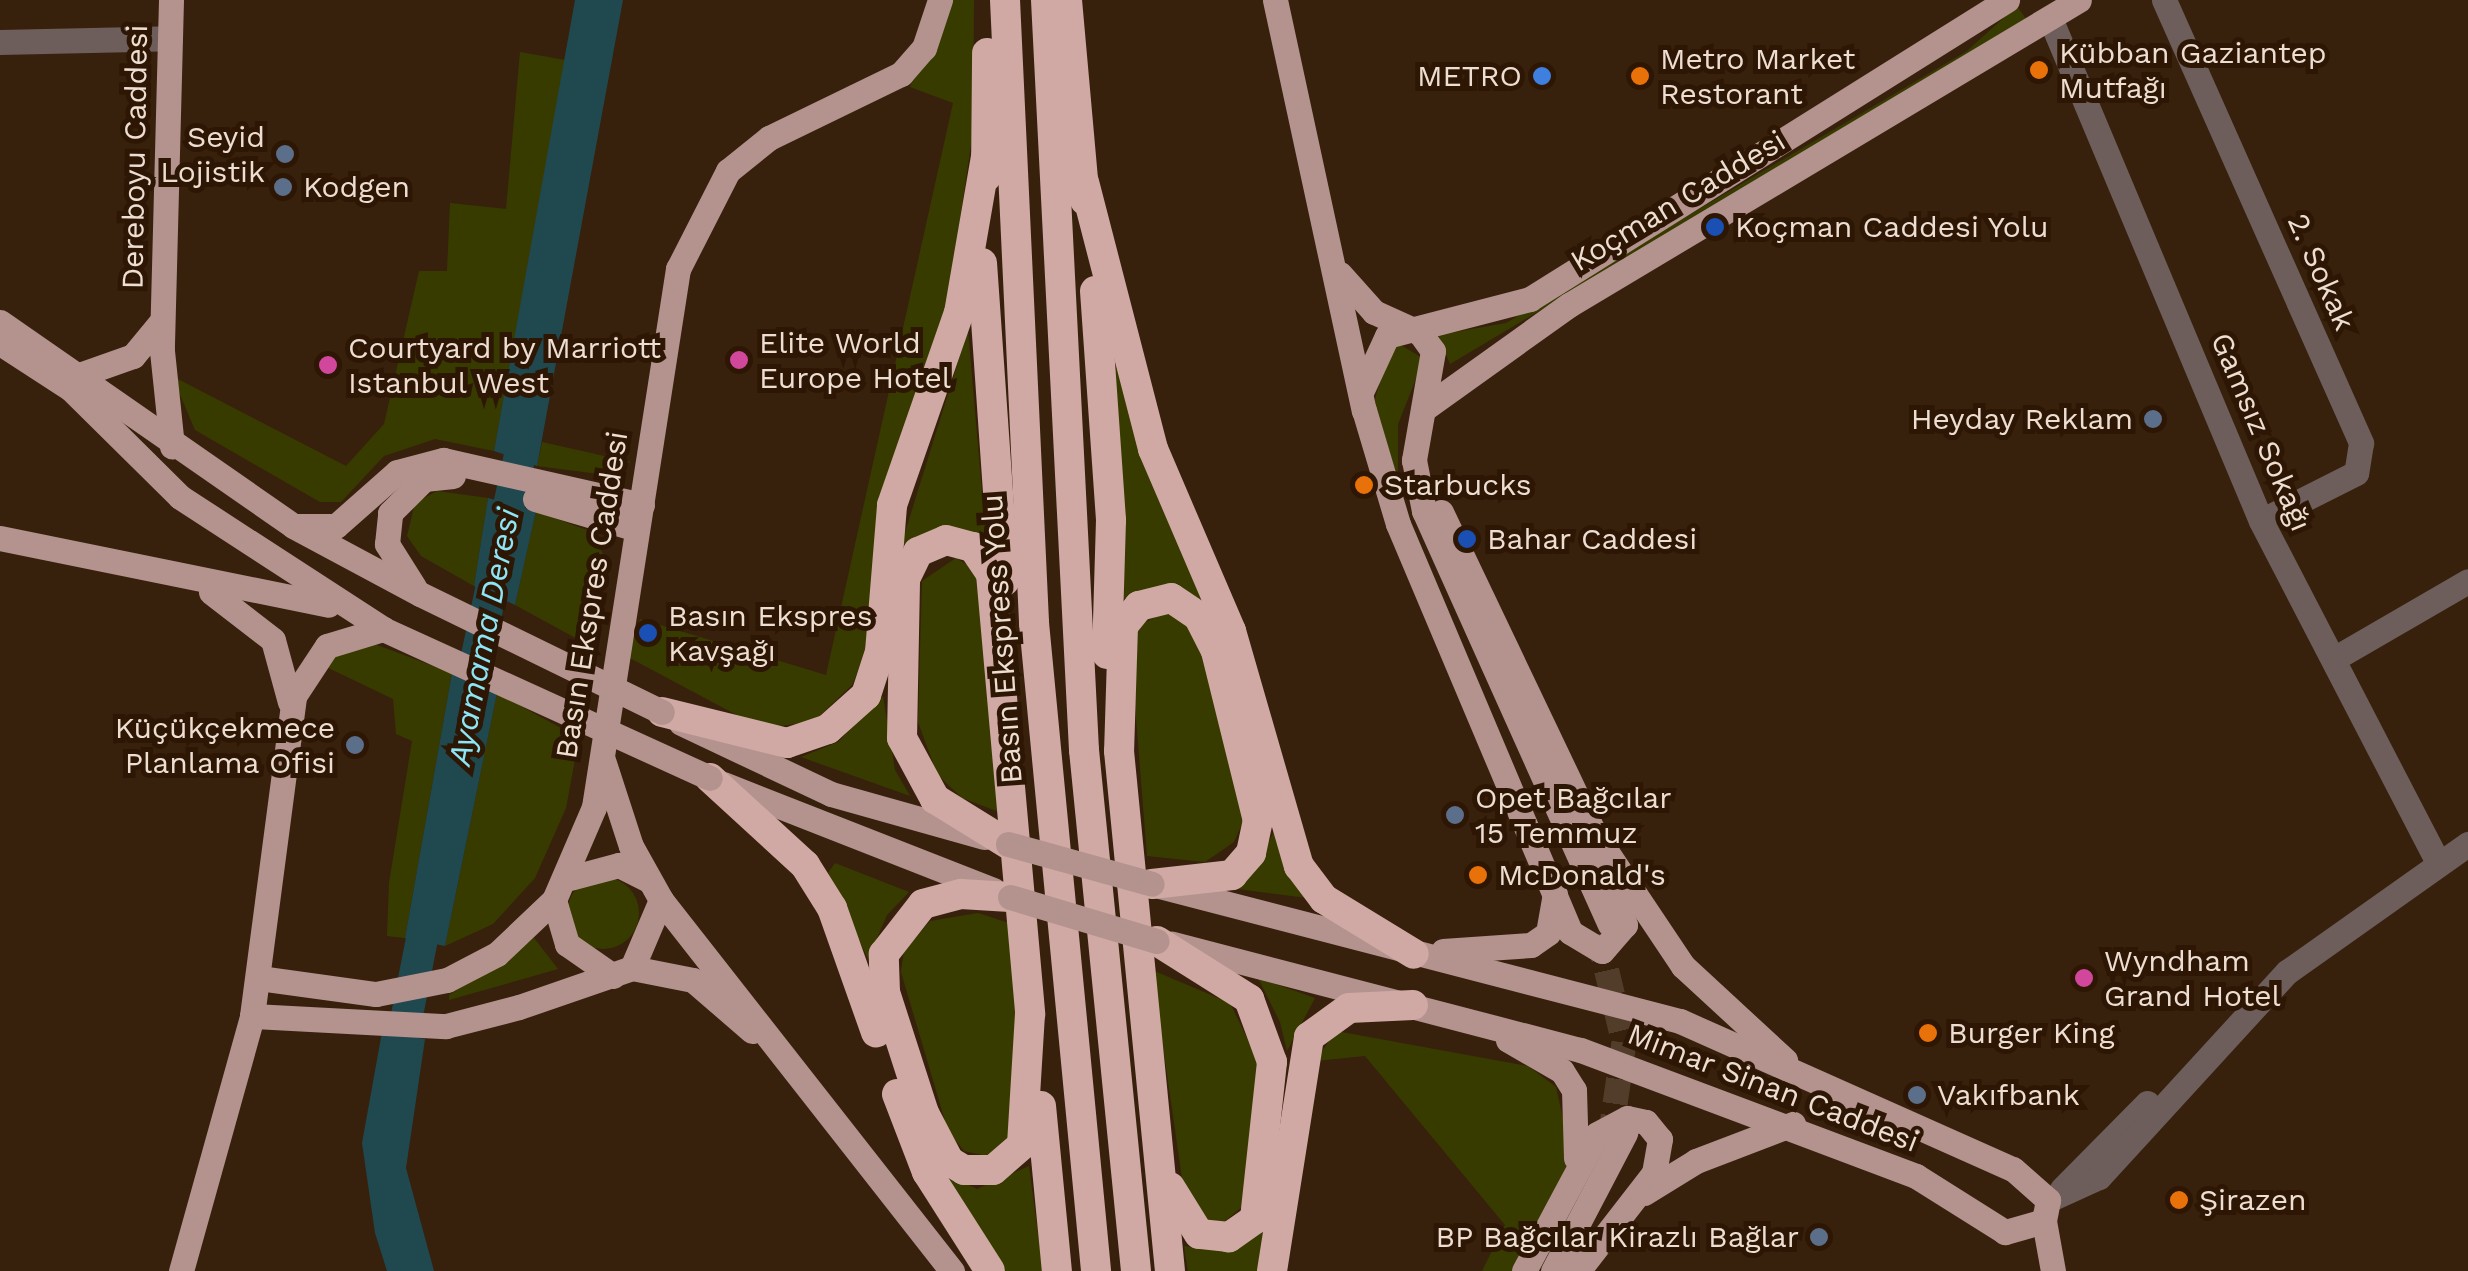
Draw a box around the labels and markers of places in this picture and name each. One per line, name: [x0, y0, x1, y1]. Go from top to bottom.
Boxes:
place label: Kübban Gaziantep Mutfağı: [2059, 35, 2327, 106]
place label: Metro Market Restorant: [1660, 41, 1855, 112]
place label: METRO: [1417, 58, 1522, 94]
marker: Kübban Gaziantep Mutfağı: [2028, 59, 2050, 81]
marker: METRO: [1531, 65, 1553, 87]
marker: Metro Market Restorant: [1629, 65, 1651, 87]
place label: Seyid Lojistik: [160, 119, 265, 190]
marker: Seyid Lojistik: [274, 143, 296, 165]
place label: Kodgen: [303, 169, 410, 205]
marker: Kodgen: [272, 176, 294, 198]
place label: Koçman Caddesi Yolu: [1735, 209, 2050, 245]
marker: Koçman Caddesi Yolu: [1704, 216, 1726, 238]
place label: Elite World Europe Hotel: [759, 325, 951, 396]
place label: Courtyard by Marriott Istanbul West: [348, 330, 662, 400]
marker: Elite World Europe Hotel: [728, 349, 750, 371]
marker: Courtyard by Marriott Istanbul West: [317, 354, 339, 376]
place label: Heyday Reklam: [1910, 401, 2133, 437]
marker: Heyday Reklam: [2142, 408, 2164, 430]
place label: Starbucks: [1384, 467, 1532, 503]
marker: Starbucks: [1353, 474, 1375, 496]
place label: Bahar Caddesi: [1487, 521, 1698, 557]
marker: Bahar Caddesi: [1456, 528, 1478, 550]
place label: Basın Ekspres Kavşağı: [668, 598, 872, 668]
marker: Basın Ekspres Kavşağı: [637, 622, 659, 644]
place label: Küçükçekmece Planlama Ofisi: [115, 710, 335, 780]
marker: Küçükçekmece Planlama Ofisi: [344, 734, 366, 756]
place label: Opet Bağcılar 15 Temmuz: [1475, 780, 1671, 850]
marker: Opet Bağcılar 15 Temmuz: [1444, 804, 1466, 826]
place label: McDonald's: [1498, 857, 1666, 893]
marker: McDonald's: [1467, 864, 1489, 886]
place label: Wyndham Grand Hotel: [2104, 943, 2281, 1014]
marker: Wyndham Grand Hotel: [2073, 967, 2095, 989]
place label: Burger King: [1948, 1015, 2116, 1051]
marker: Burger King: [1917, 1022, 1939, 1044]
place label: Vakıfbank: [1937, 1077, 2080, 1113]
marker: Vakıfbank: [1906, 1084, 1928, 1106]
place label: Şirazen: [2199, 1182, 2307, 1218]
marker: Şirazen: [2168, 1189, 2190, 1211]
place label: BP Bağcılar Kirazlı Bağlar: [1434, 1219, 1799, 1255]
marker: BP Bağcılar Kirazlı Bağlar: [1808, 1226, 1830, 1248]

